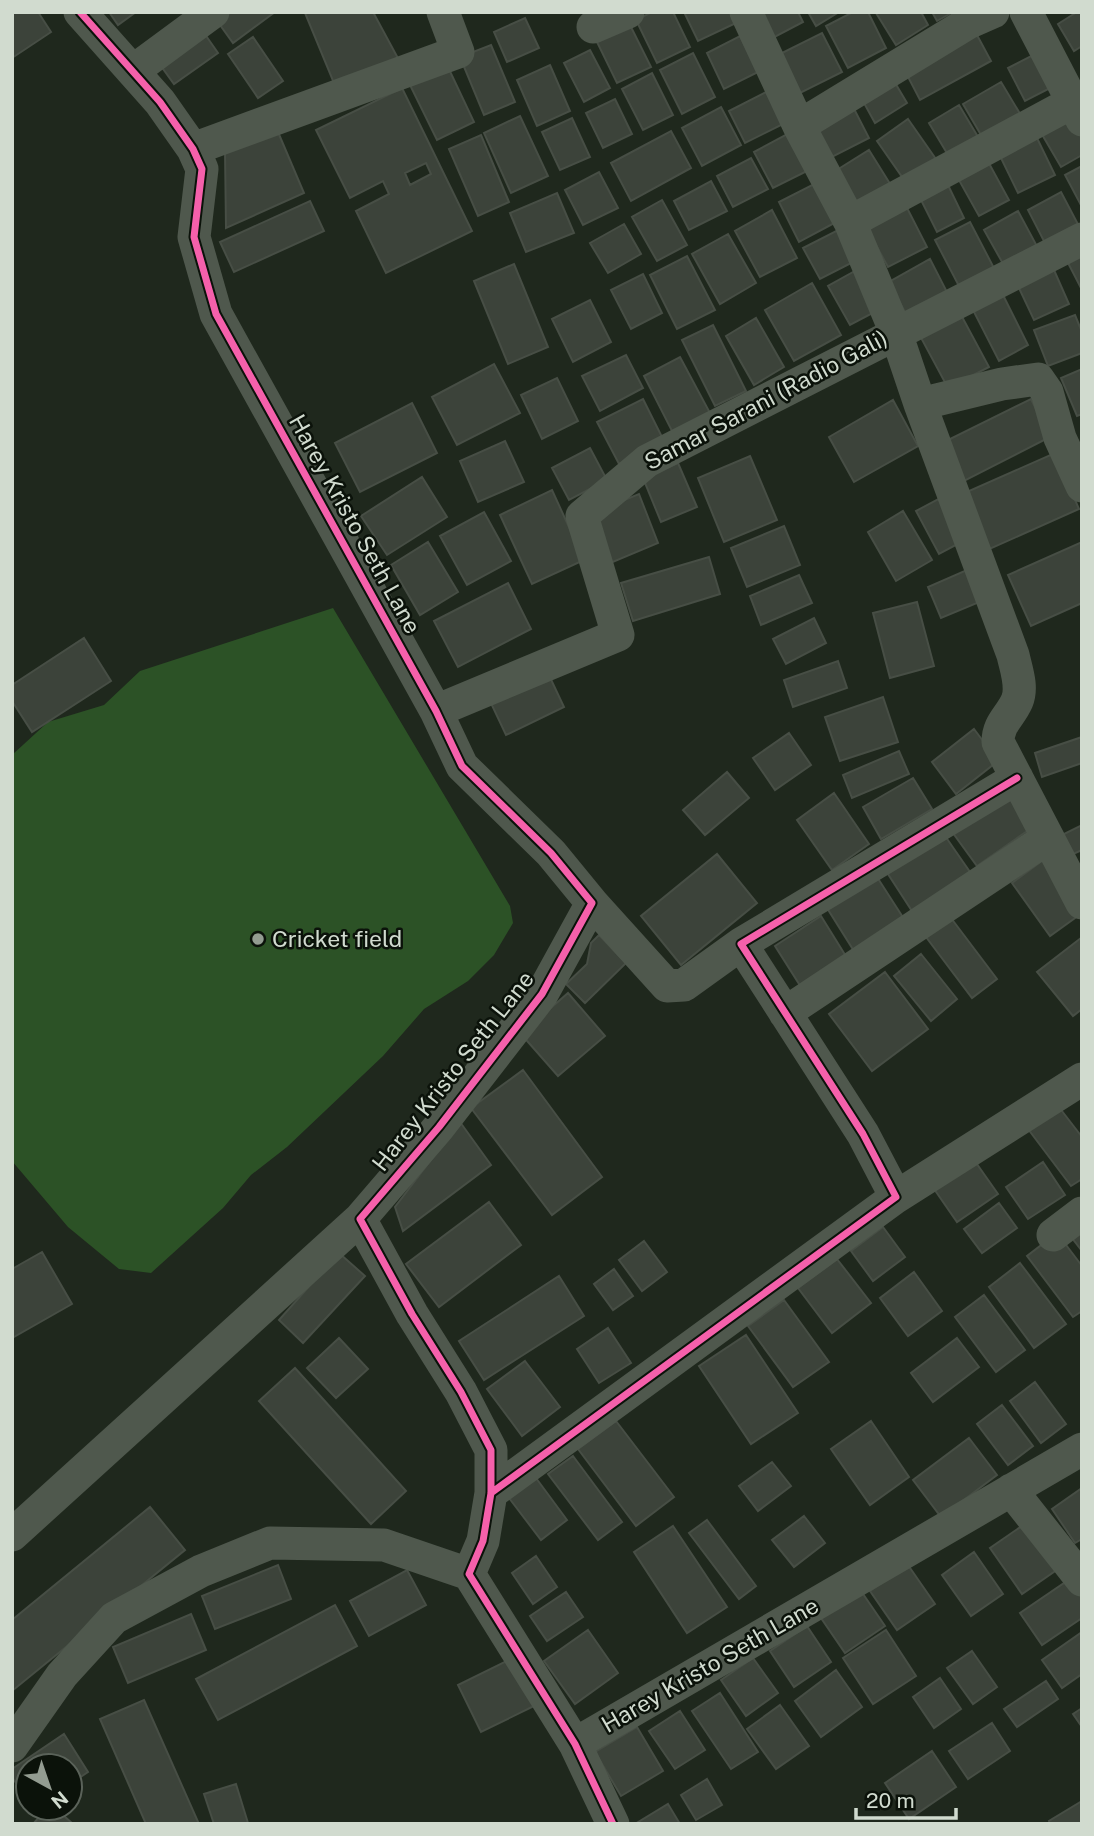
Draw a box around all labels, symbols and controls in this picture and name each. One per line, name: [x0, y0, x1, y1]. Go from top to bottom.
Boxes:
street label: Samar Sarani (Radio Gali): [640, 324, 892, 475]
street label: Harey Kristo Seth Lane: [284, 410, 427, 638]
place label: Cricket field: [272, 925, 402, 952]
marker: Cricket field: [250, 931, 266, 947]
street label: Harey Kristo Seth Lane: [366, 965, 539, 1176]
street label: Harey Kristo Seth Lane: [596, 1591, 823, 1738]
north arrow: [14, 1752, 84, 1822]
scale bar: [856, 1776, 956, 1820]
text: N: [47, 1787, 73, 1813]
text: 20 m: [866, 1788, 915, 1813]

